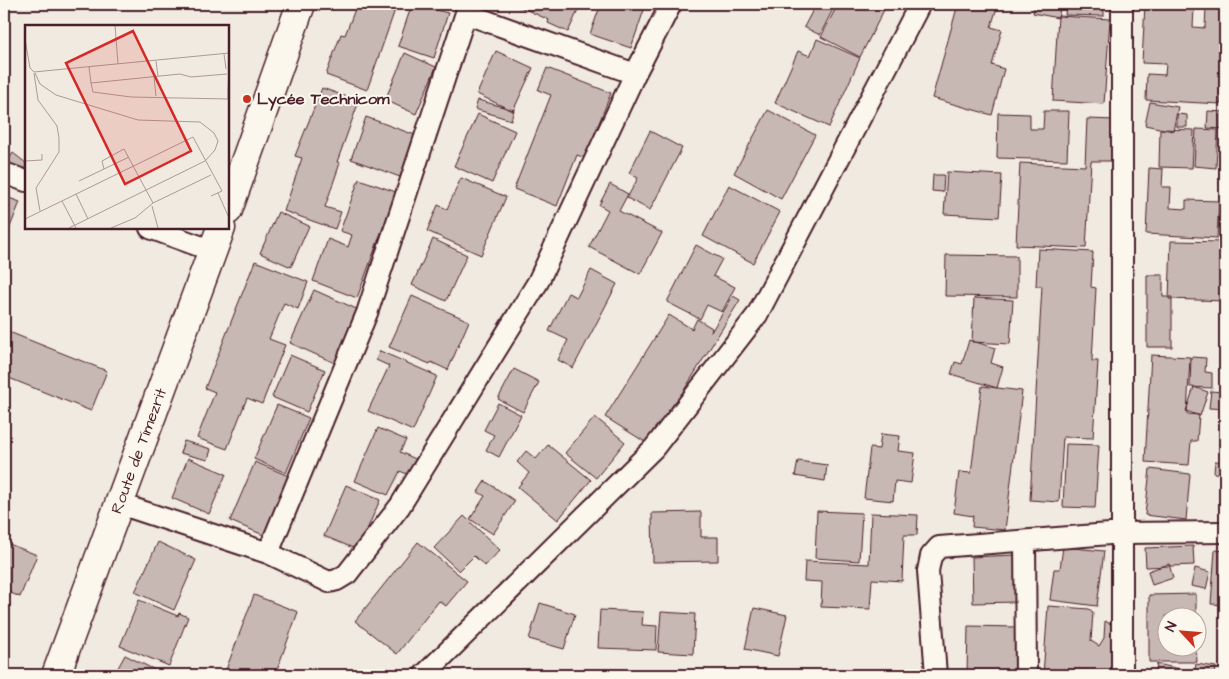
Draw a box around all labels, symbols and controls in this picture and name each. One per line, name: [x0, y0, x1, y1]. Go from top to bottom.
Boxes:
inset map: [25, 25, 229, 229]
place label: Lycée Technicom: [257, 88, 390, 111]
marker: Lycée Technicom: [241, 93, 253, 105]
street label: Route de Timezrit: [106, 384, 172, 517]
north arrow: [1156, 606, 1206, 656]
text: N: [1160, 618, 1182, 635]

